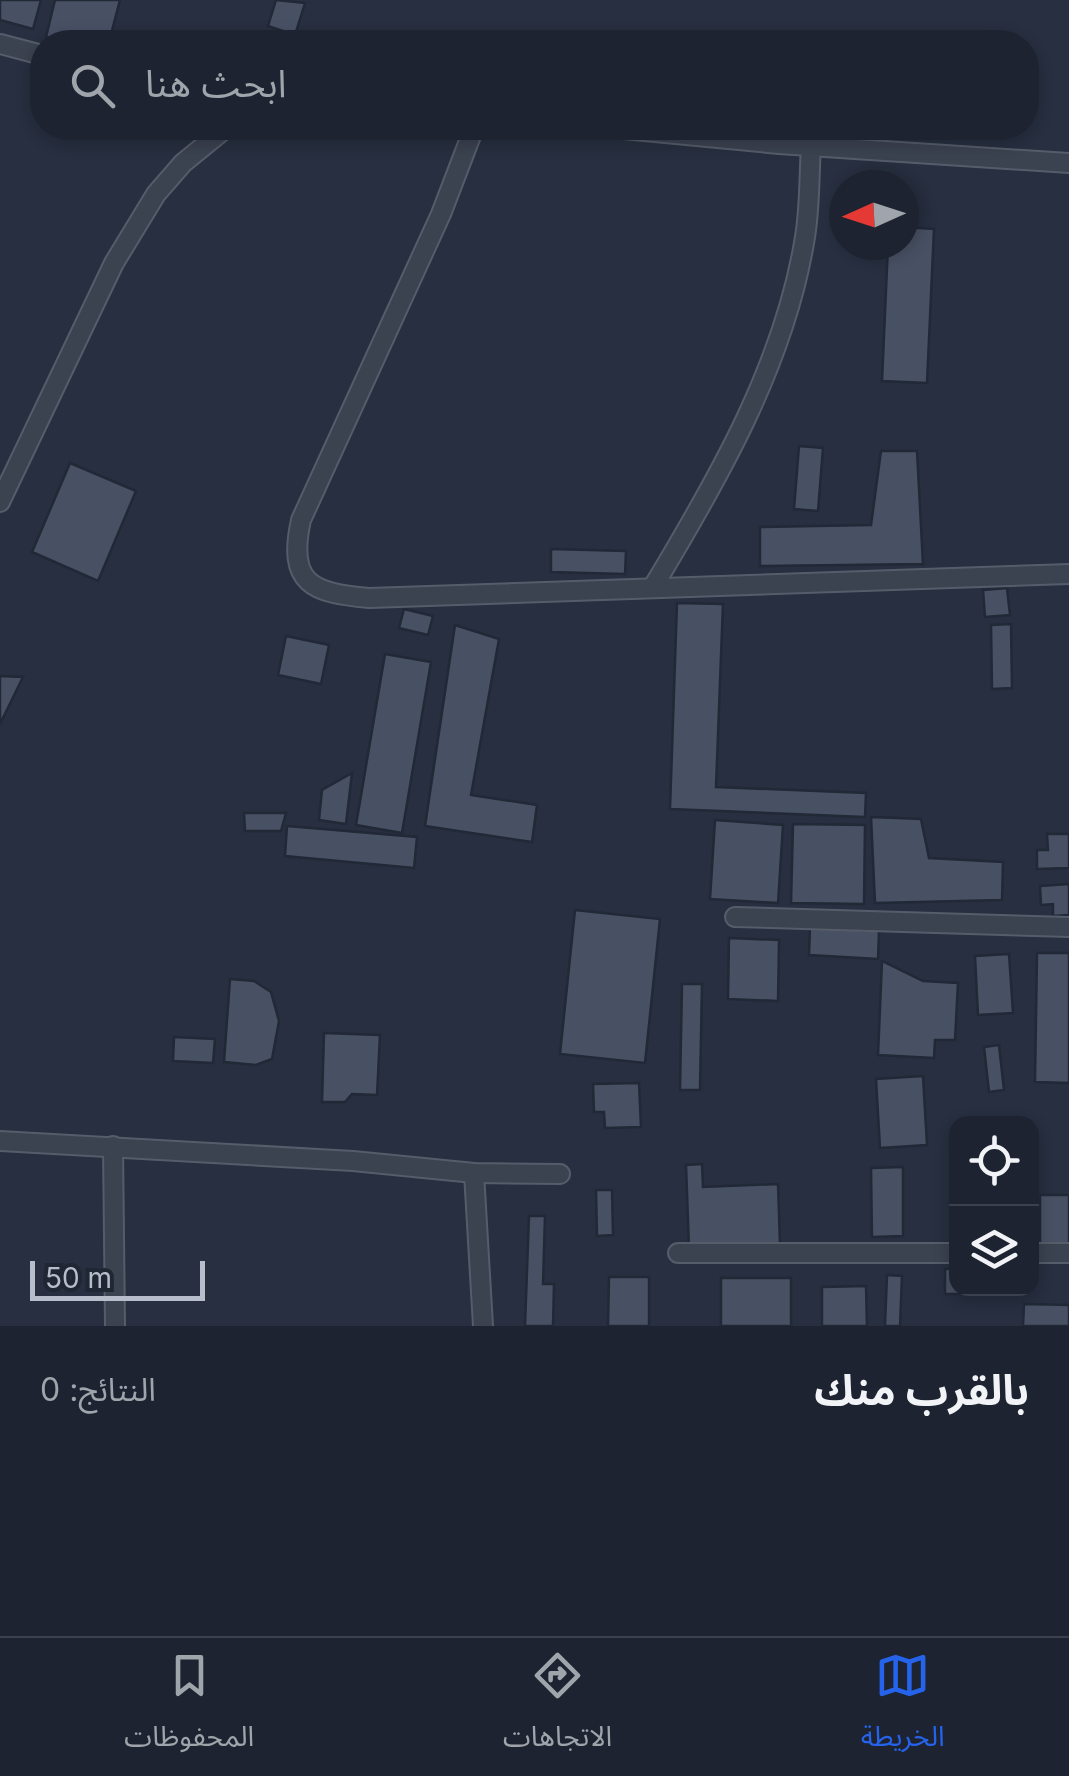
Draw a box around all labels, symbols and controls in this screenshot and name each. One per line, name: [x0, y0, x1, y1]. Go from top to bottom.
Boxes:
search box: [30, 30, 1039, 140]
icon: search: [65, 58, 120, 113]
text: ابحث هنا: [145, 60, 287, 106]
north arrow: [829, 170, 919, 260]
map controls: [949, 1116, 1039, 1296]
button: locate: [949, 1116, 1039, 1206]
button: layers: [949, 1206, 1039, 1296]
scale bar: [30, 1256, 205, 1300]
text: 50 m: [45, 1261, 112, 1295]
text: بالقرب منك: [814, 1364, 1029, 1415]
text: النتائج: 0: [40, 1370, 156, 1409]
tab: المحفوظات: [124, 1648, 254, 1767]
tab: الاتجاهات: [503, 1648, 612, 1767]
tab: الخريطة: [861, 1648, 945, 1767]

